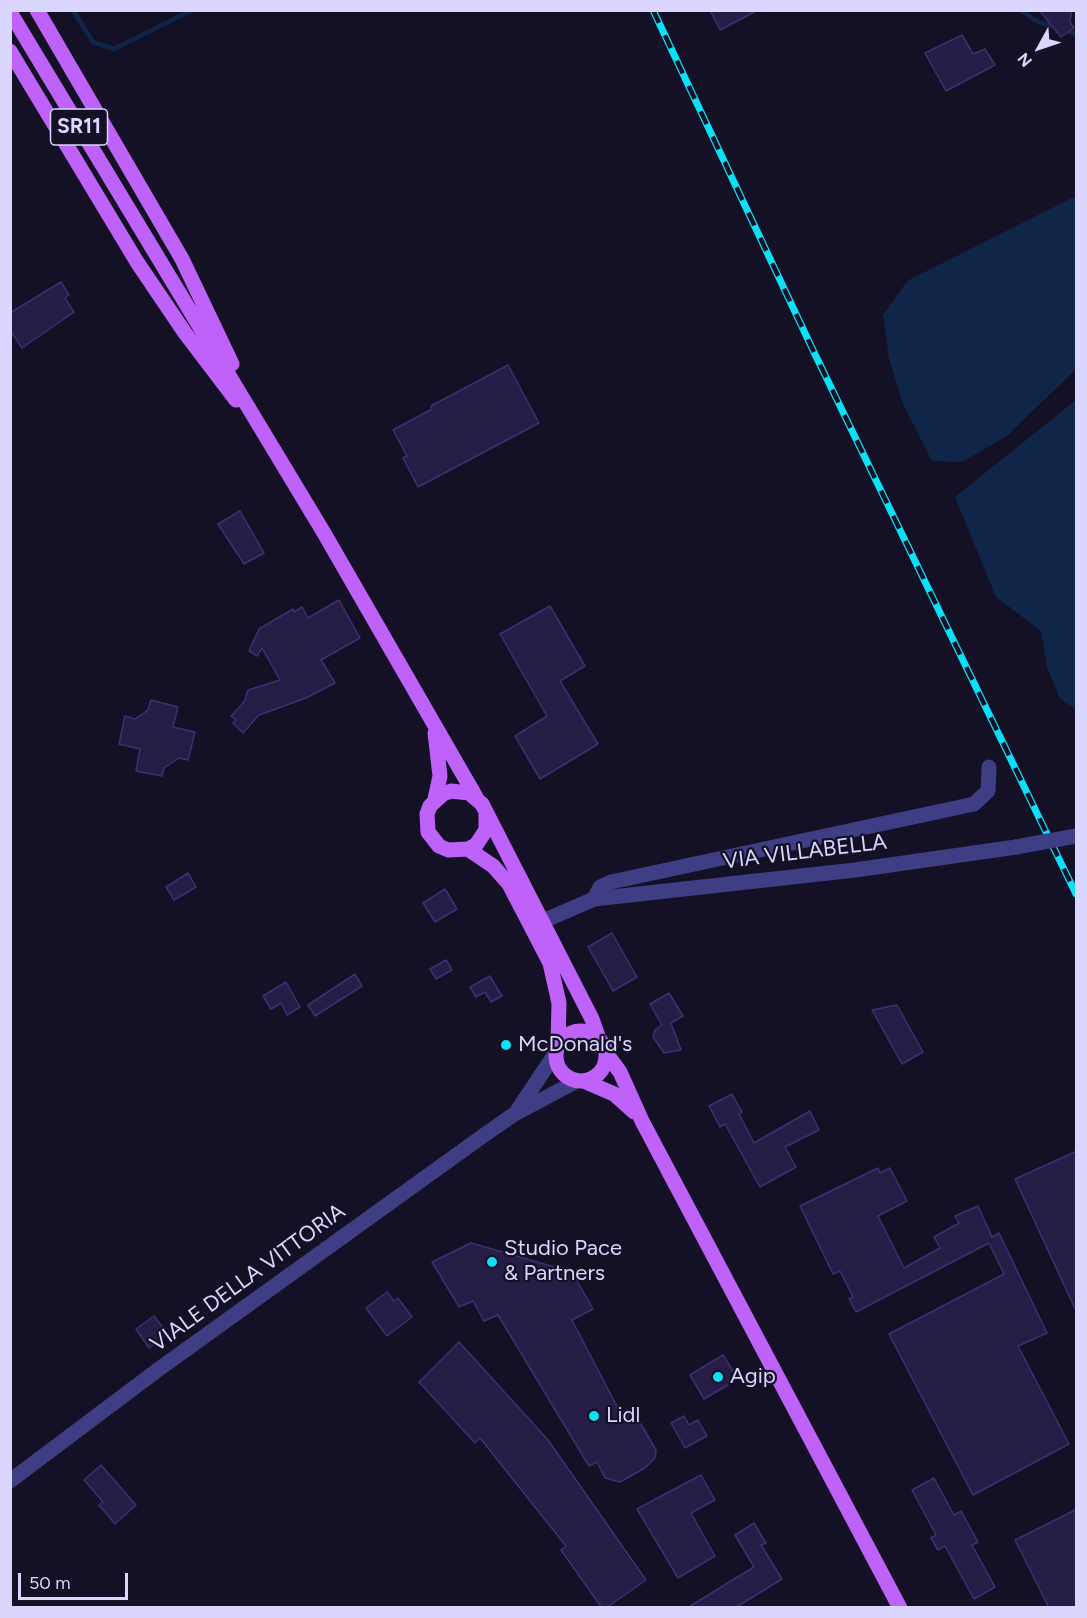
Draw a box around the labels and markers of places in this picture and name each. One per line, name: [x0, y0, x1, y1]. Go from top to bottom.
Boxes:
place label: McDonald's: [518, 1032, 632, 1058]
marker: McDonald's: [499, 1038, 513, 1052]
place label: Studio Pace & Partners: [504, 1236, 622, 1288]
marker: Studio Pace & Partners: [485, 1255, 499, 1269]
place label: Agip: [730, 1364, 776, 1390]
marker: Agip: [711, 1370, 725, 1384]
place label: Lidl: [606, 1403, 640, 1429]
marker: Lidl: [587, 1409, 601, 1423]

